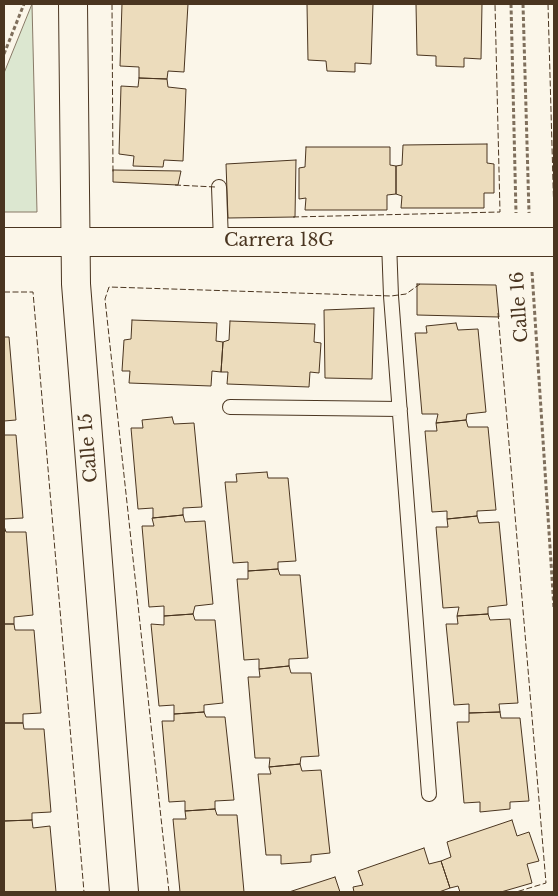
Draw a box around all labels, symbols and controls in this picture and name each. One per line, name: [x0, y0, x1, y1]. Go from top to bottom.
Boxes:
street label: Carrera 18G: [224, 230, 334, 252]
street label: Calle 16: [507, 271, 533, 343]
street label: Calle 15: [75, 412, 103, 484]

